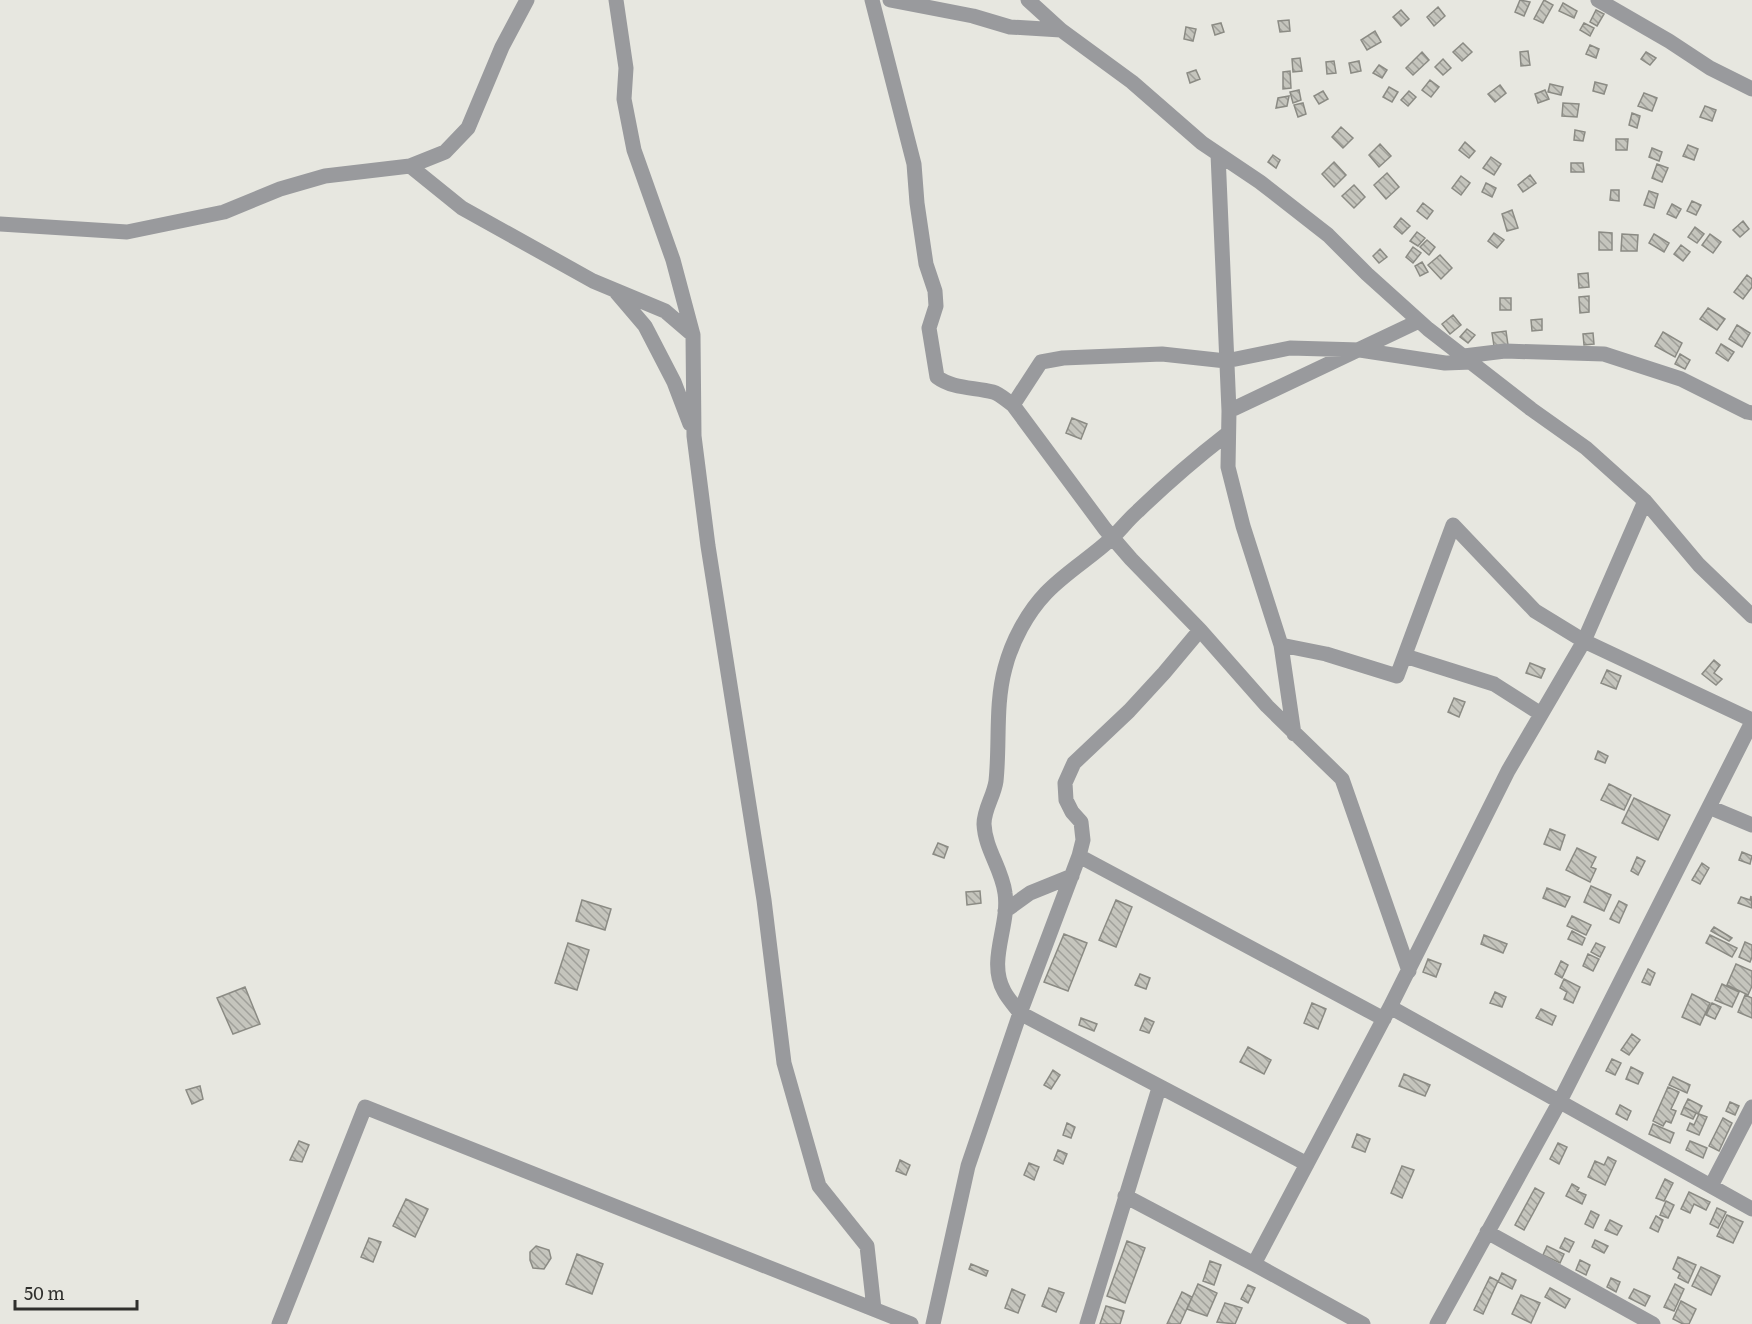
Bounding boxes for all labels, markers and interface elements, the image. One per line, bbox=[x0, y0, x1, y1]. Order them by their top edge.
scale bar bbox=[15, 1273, 136, 1311]
text: 50 m bbox=[24, 1279, 65, 1306]

